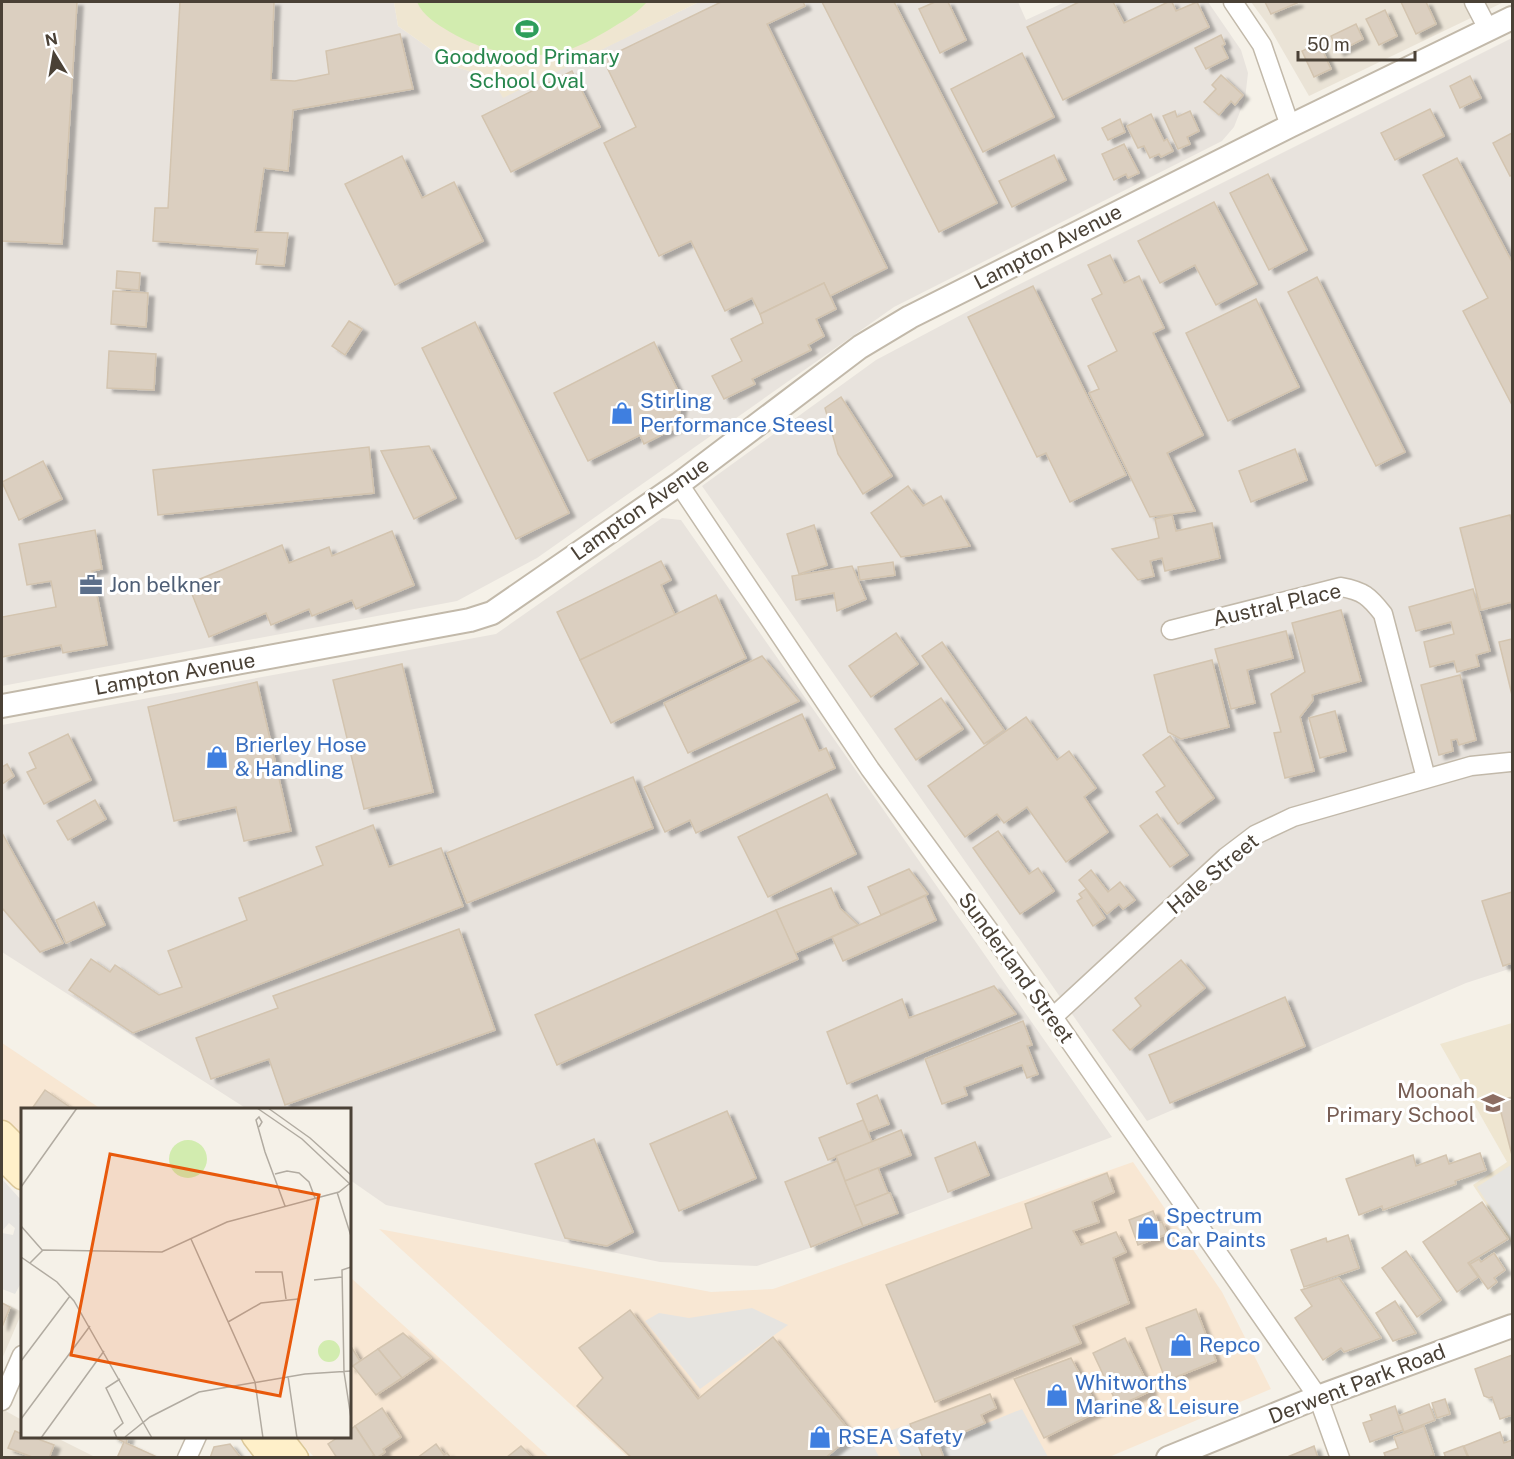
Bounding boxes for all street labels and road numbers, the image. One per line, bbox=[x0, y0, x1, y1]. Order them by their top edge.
street label: Lampton Avenue bbox=[970, 198, 1126, 295]
street label: Lampton Avenue bbox=[566, 452, 714, 565]
street label: Austral Place bbox=[1210, 578, 1343, 631]
street label: Lampton Avenue bbox=[93, 647, 257, 700]
street label: Hale Street bbox=[1162, 828, 1263, 919]
street label: Sunderland Street bbox=[953, 888, 1079, 1048]
street label: Derwent Park Road bbox=[1265, 1338, 1449, 1429]

